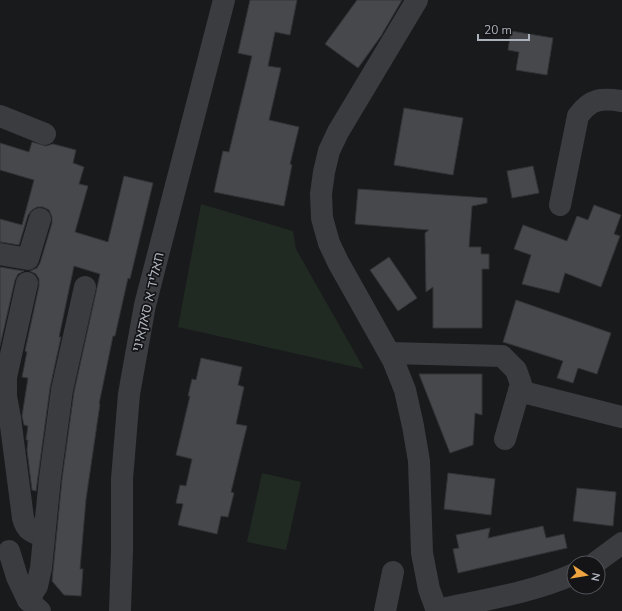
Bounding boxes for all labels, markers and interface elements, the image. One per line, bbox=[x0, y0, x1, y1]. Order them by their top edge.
scale bar bbox=[478, 16, 529, 42]
text: 20 m bbox=[484, 22, 512, 38]
street label: חאליד א סאקאיני bbox=[127, 250, 169, 354]
north arrow bbox=[566, 555, 606, 595]
text: N bbox=[587, 571, 603, 583]

